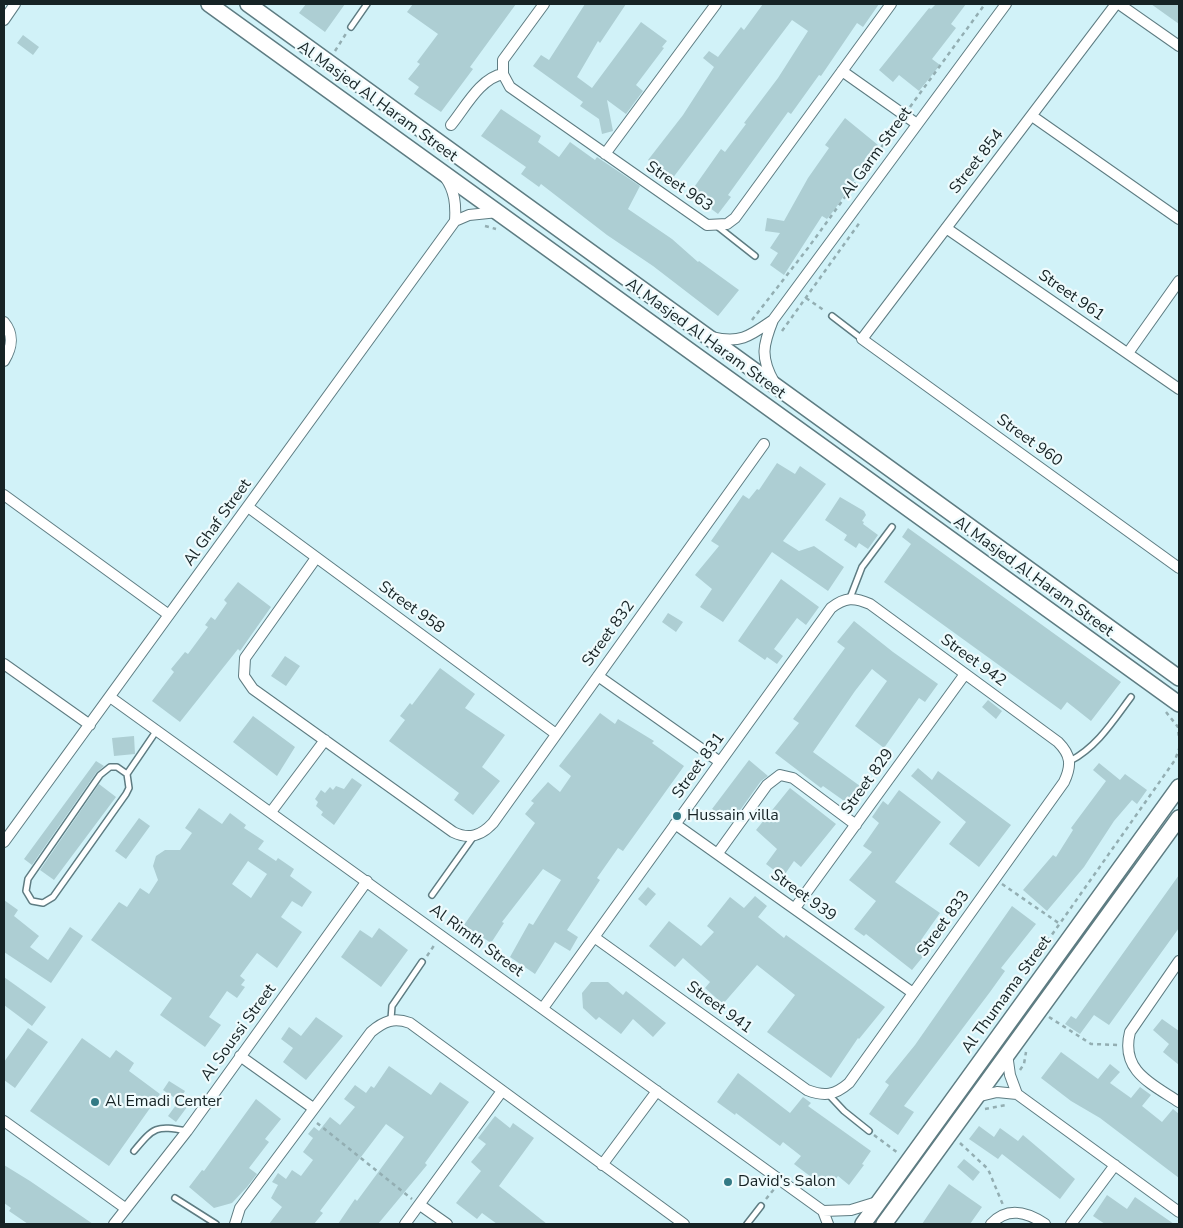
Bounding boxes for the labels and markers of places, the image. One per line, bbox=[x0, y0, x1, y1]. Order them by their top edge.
place label: Hussain villa bbox=[687, 806, 779, 826]
marker: Hussain villa bbox=[671, 810, 683, 822]
place label: Al Emadi Center bbox=[105, 1092, 222, 1112]
marker: Al Emadi Center bbox=[89, 1096, 101, 1108]
place label: David’s Salon bbox=[738, 1172, 836, 1192]
marker: David’s Salon bbox=[722, 1176, 734, 1188]

